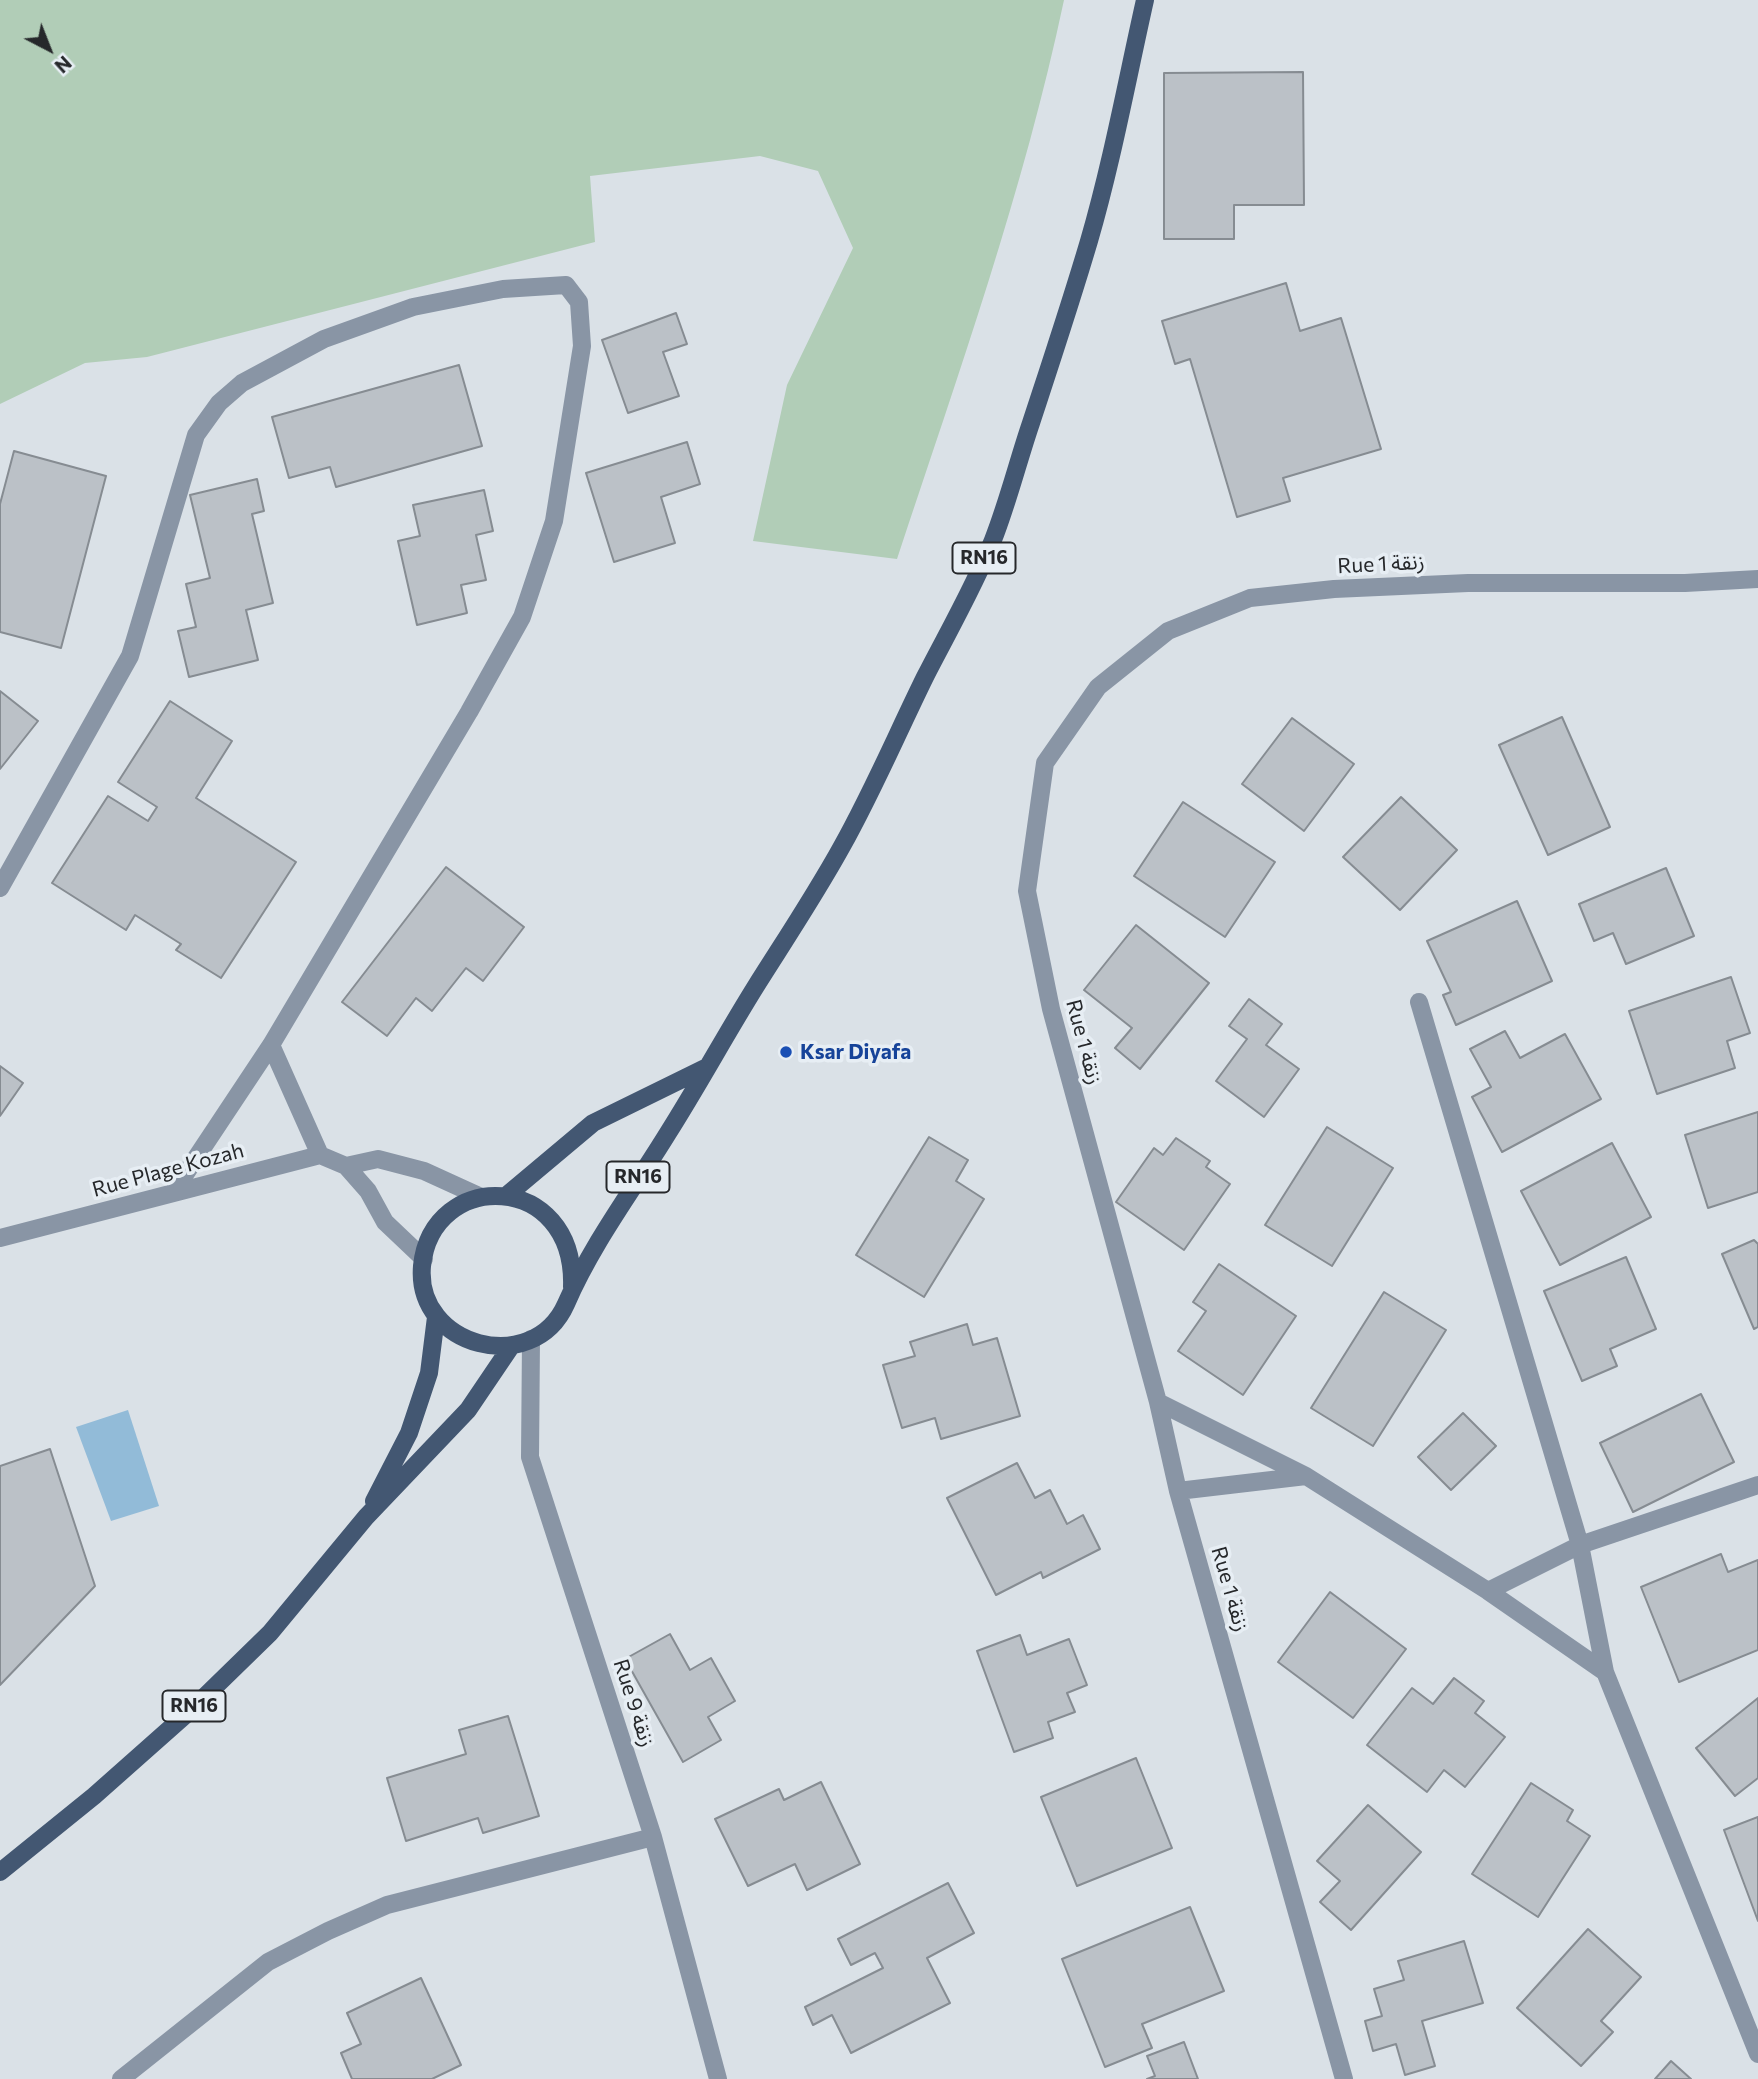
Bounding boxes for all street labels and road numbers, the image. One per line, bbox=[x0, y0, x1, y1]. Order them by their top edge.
road number: RN16 bbox=[953, 542, 1016, 573]
street label: Rue 1 زنقة bbox=[1337, 549, 1425, 579]
street label: Rue 1 زنقة bbox=[1061, 997, 1107, 1087]
street label: Rue Plage Kozah bbox=[89, 1138, 247, 1202]
road number: RN16 bbox=[606, 1162, 670, 1192]
street label: Rue 1 زنقة bbox=[1206, 1544, 1254, 1634]
street label: Rue 9 زنقة bbox=[608, 1656, 660, 1750]
road number: RN16 bbox=[162, 1690, 226, 1722]

